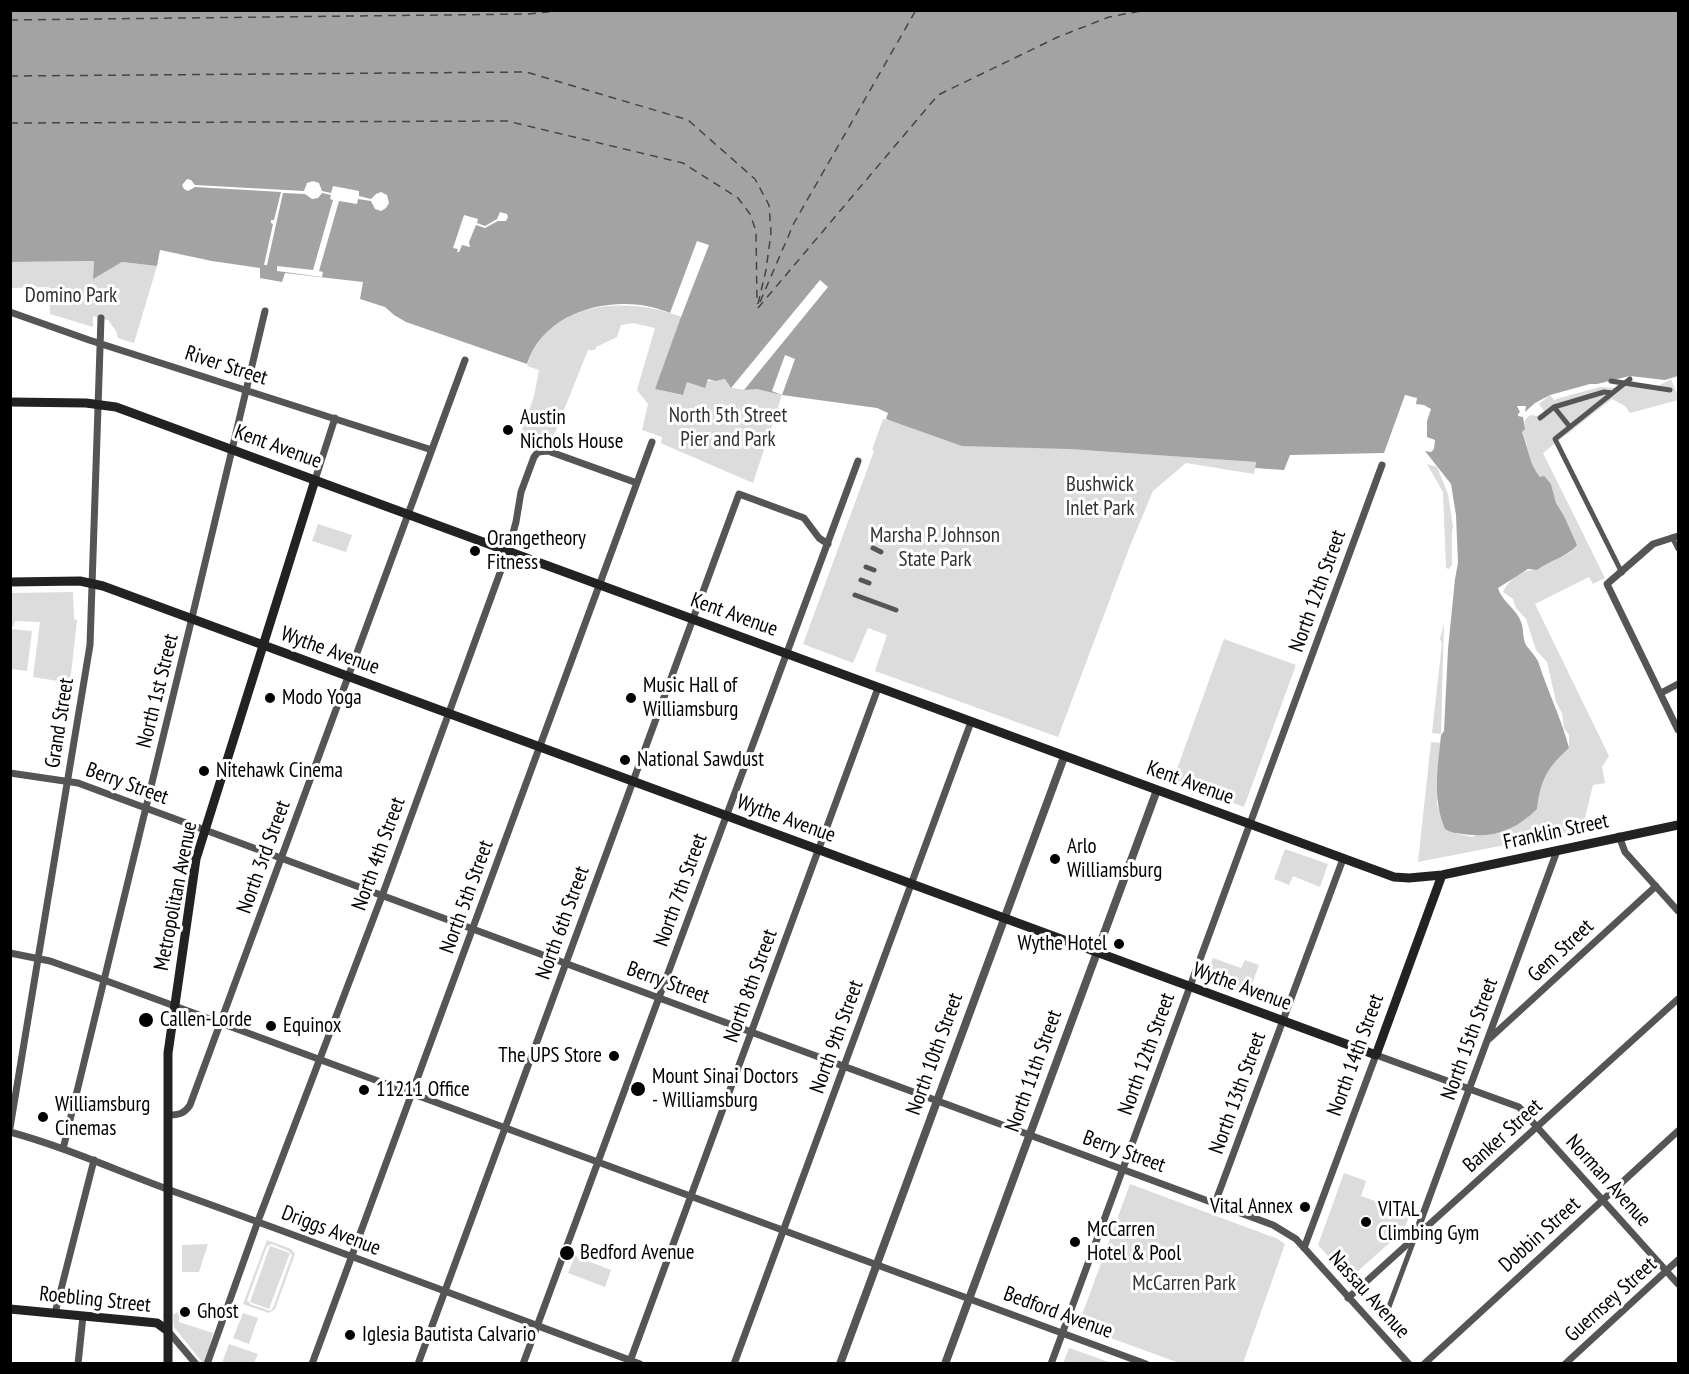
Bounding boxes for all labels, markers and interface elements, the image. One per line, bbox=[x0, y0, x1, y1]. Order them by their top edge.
park label: Domino Park bbox=[25, 283, 117, 309]
street label: River Street bbox=[182, 341, 270, 391]
park label: North 5th Street Pier and Park bbox=[669, 403, 787, 453]
place label: Austin Nichols House bbox=[520, 405, 623, 455]
street label: Kent Avenue bbox=[231, 420, 325, 474]
marker: Austin Nichols House bbox=[501, 423, 515, 437]
park label: Bushwick Inlet Park bbox=[1065, 472, 1135, 522]
park label: Marsha P. Johnson State Park bbox=[870, 523, 1000, 573]
place label: Orangetheory Fitness bbox=[487, 526, 586, 576]
street label: North 12th Street bbox=[1284, 527, 1352, 655]
marker: Orangetheory Fitness bbox=[468, 544, 482, 558]
street label: Kent Avenue bbox=[687, 588, 781, 642]
street label: Wythe Avenue bbox=[277, 622, 383, 680]
street label: North 1st Street bbox=[132, 632, 184, 750]
place label: Music Hall of Williamsburg bbox=[643, 673, 738, 723]
street label: Grand Street bbox=[40, 676, 80, 770]
place label: Modo Yoga bbox=[282, 685, 362, 711]
marker: Modo Yoga bbox=[263, 691, 277, 705]
marker: Music Hall of Williamsburg bbox=[624, 691, 638, 705]
place label: National Sawdust bbox=[637, 747, 764, 773]
marker: National Sawdust bbox=[618, 753, 632, 767]
street label: Kent Avenue bbox=[1143, 756, 1237, 810]
street label: Berry Street bbox=[82, 757, 172, 811]
place label: Nitehawk Cinema bbox=[216, 758, 343, 784]
marker: Nitehawk Cinema bbox=[197, 764, 211, 778]
street label: Wythe Avenue bbox=[733, 790, 839, 848]
street label: North 4th Street bbox=[347, 794, 411, 914]
street label: North 3rd Street bbox=[232, 797, 296, 917]
street label: Franklin Street bbox=[1501, 809, 1611, 855]
street label: Metropolitan Avenue bbox=[149, 819, 203, 973]
street label: North 7th Street bbox=[649, 830, 713, 950]
place label: Arlo Williamsburg bbox=[1067, 834, 1162, 884]
street label: North 5th Street bbox=[435, 837, 499, 957]
marker: Arlo Williamsburg bbox=[1048, 852, 1062, 866]
street label: North 6th Street bbox=[531, 863, 595, 983]
street label: Gem Street bbox=[1523, 914, 1599, 988]
street label: North 8th Street bbox=[719, 926, 783, 1046]
place label: Wythe Hotel bbox=[1018, 931, 1107, 957]
marker: Wythe Hotel bbox=[1112, 937, 1126, 951]
street label: Berry Street bbox=[623, 956, 713, 1010]
street label: Wythe Avenue bbox=[1189, 958, 1295, 1016]
street label: North 15th Street bbox=[1436, 975, 1504, 1103]
street label: North 9th Street bbox=[805, 977, 869, 1097]
street label: North 10th Street bbox=[901, 990, 969, 1118]
street label: North 12th Street bbox=[1113, 990, 1181, 1118]
street label: North 14th Street bbox=[1322, 991, 1390, 1119]
place label: Callen-Lorde bbox=[160, 1007, 252, 1033]
street label: North 11th Street bbox=[1000, 1007, 1068, 1135]
marker: Callen-Lorde bbox=[137, 1011, 155, 1029]
place label: Equinox bbox=[283, 1013, 341, 1039]
marker: Equinox bbox=[264, 1019, 278, 1033]
street label: North 13th Street bbox=[1204, 1029, 1272, 1157]
place label: The UPS Store bbox=[498, 1043, 602, 1069]
marker: The UPS Store bbox=[607, 1049, 621, 1063]
place label: Mount Sinai Doctors - Williamsburg bbox=[652, 1064, 798, 1114]
place label: 11211 Office bbox=[376, 1077, 470, 1103]
marker: Mount Sinai Doctors - Williamsburg bbox=[629, 1080, 647, 1098]
marker: 11211 Office bbox=[357, 1083, 371, 1097]
place label: Williamsburg Cinemas bbox=[55, 1092, 150, 1142]
street label: Banker Street bbox=[1458, 1094, 1548, 1178]
marker: Williamsburg Cinemas bbox=[36, 1110, 50, 1124]
street label: Berry Street bbox=[1079, 1125, 1169, 1179]
street label: Norman Avenue bbox=[1560, 1130, 1656, 1232]
street label: Dobbin Street bbox=[1494, 1192, 1586, 1278]
place label: Vital Annex bbox=[1210, 1194, 1293, 1220]
place label: VITAL Climbing Gym bbox=[1378, 1197, 1479, 1247]
marker: Vital Annex bbox=[1298, 1200, 1312, 1214]
street label: Driggs Avenue bbox=[278, 1201, 384, 1261]
marker: VITAL Climbing Gym bbox=[1359, 1215, 1373, 1229]
place label: McCarren Hotel & Pool bbox=[1087, 1217, 1181, 1267]
marker: McCarren Hotel & Pool bbox=[1068, 1235, 1082, 1249]
place label: Bedford Avenue bbox=[580, 1240, 694, 1266]
marker: Bedford Avenue bbox=[558, 1244, 576, 1262]
street label: Nassau Avenue bbox=[1323, 1246, 1415, 1344]
street label: Guernsey Street bbox=[1560, 1252, 1662, 1348]
park label: McCarren Park bbox=[1132, 1271, 1236, 1297]
street label: Roebling Street bbox=[38, 1282, 152, 1318]
street label: Bedford Avenue bbox=[1000, 1282, 1116, 1344]
place label: Ghost bbox=[197, 1299, 239, 1325]
marker: Ghost bbox=[178, 1305, 192, 1319]
place label: Iglesia Bautista Calvario bbox=[362, 1322, 536, 1348]
marker: Iglesia Bautista Calvario bbox=[343, 1328, 357, 1342]

